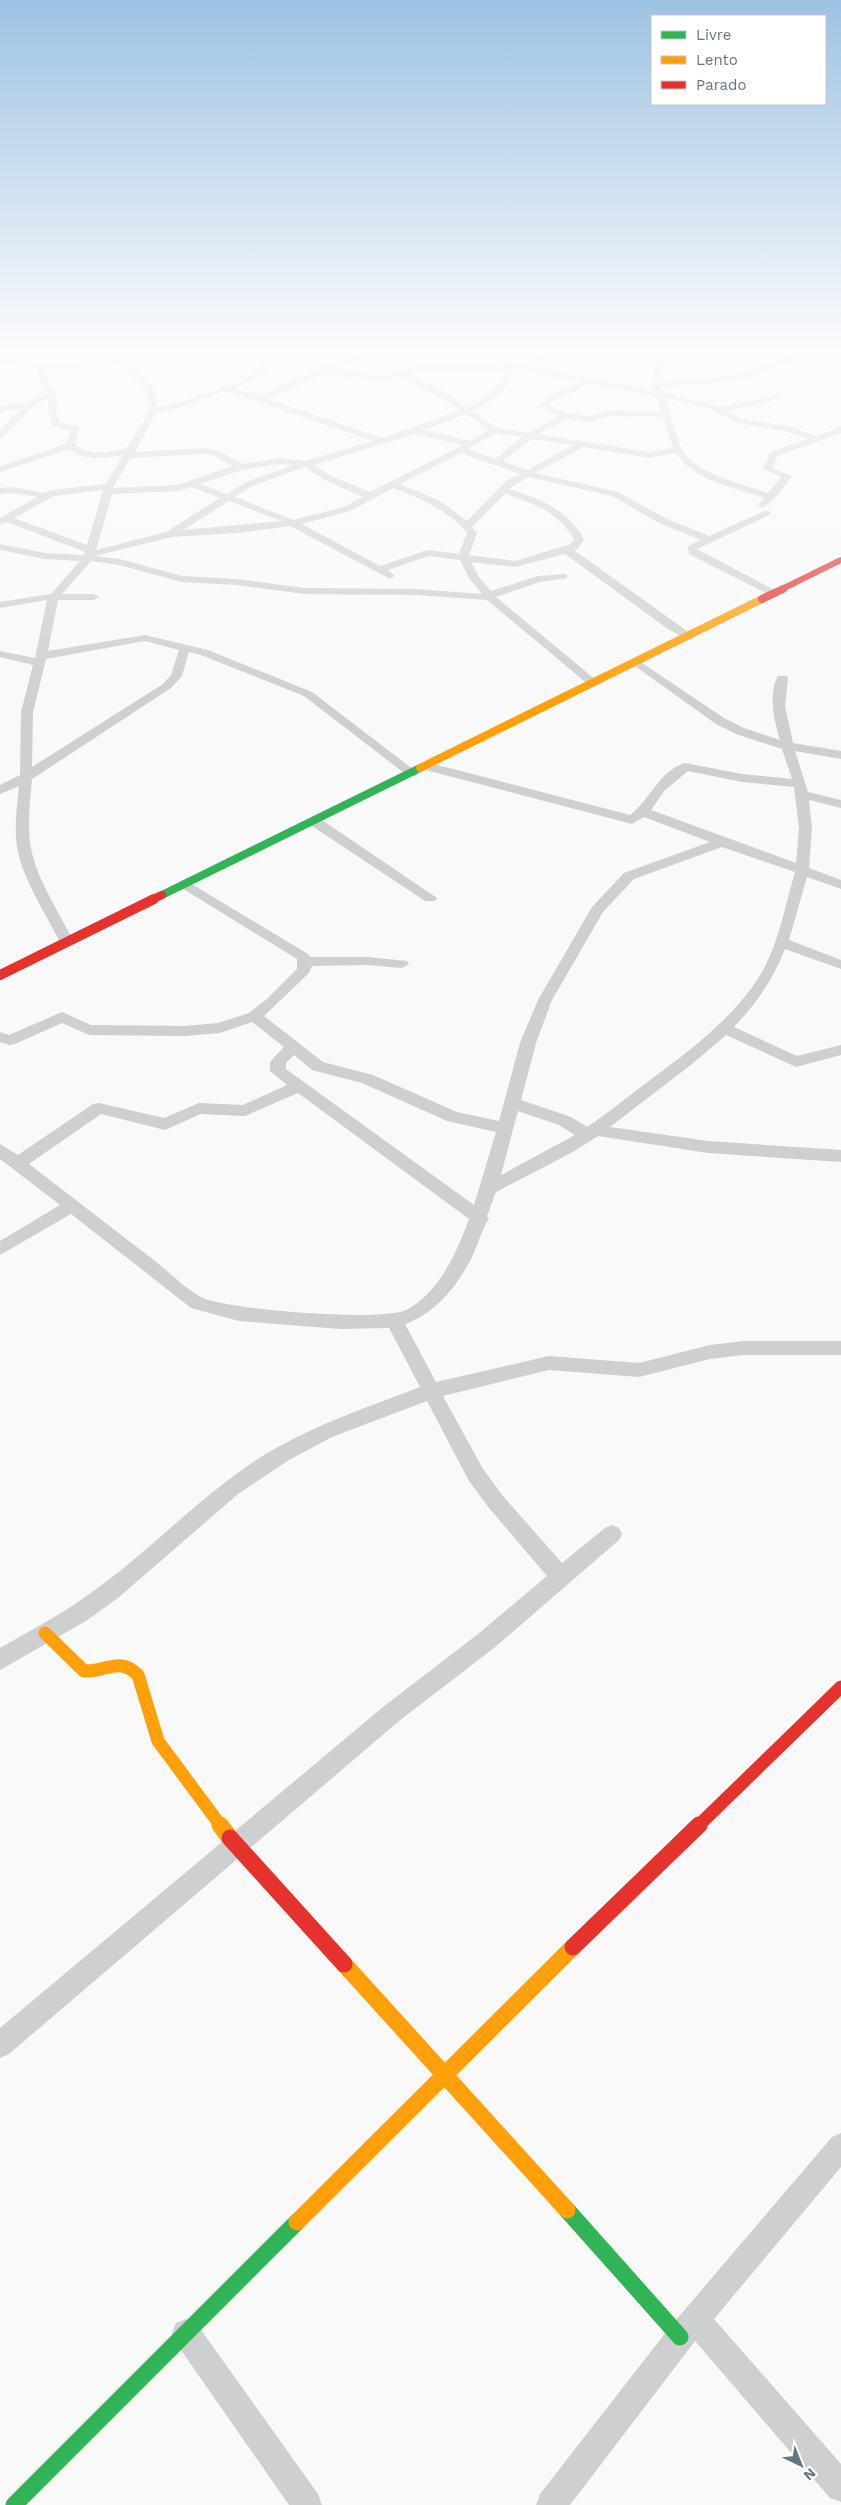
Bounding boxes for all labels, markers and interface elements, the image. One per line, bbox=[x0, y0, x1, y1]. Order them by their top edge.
legend bbox=[651, 15, 826, 105]
text: Livre bbox=[696, 26, 731, 44]
text: Lento bbox=[696, 51, 738, 69]
text: Parado bbox=[696, 76, 746, 94]
north arrow bbox=[776, 2440, 826, 2490]
text: N bbox=[801, 2465, 819, 2484]

